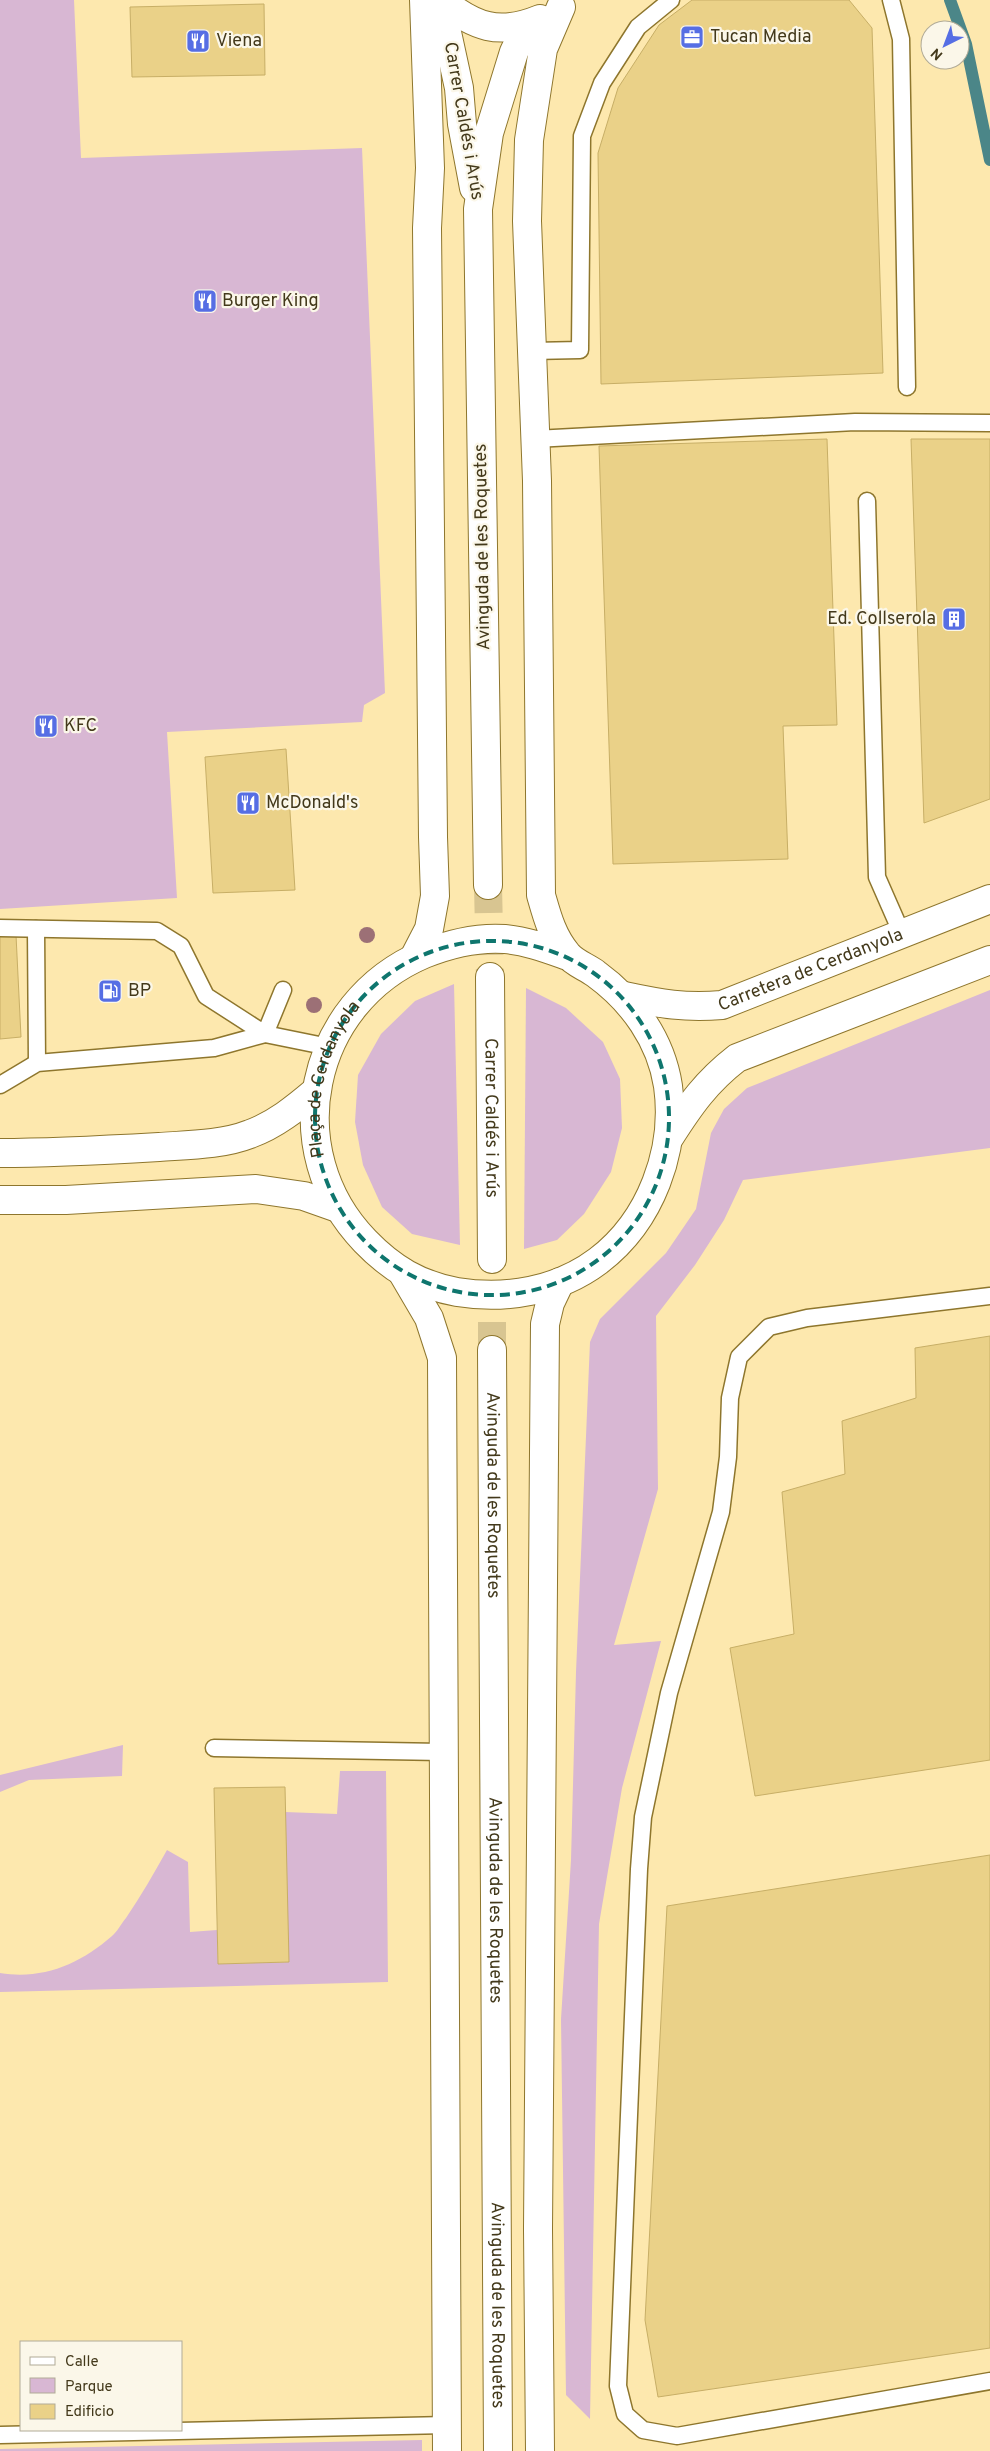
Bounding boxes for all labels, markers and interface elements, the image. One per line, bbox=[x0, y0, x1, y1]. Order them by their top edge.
north arrow bbox=[920, 20, 970, 70]
office icon: Tucan Media bbox=[679, 24, 705, 50]
place label: Tucan Media bbox=[710, 26, 811, 49]
restaurant icon: Viena bbox=[185, 28, 211, 54]
place label: Viena bbox=[216, 30, 262, 53]
street label: Carrer Caldés i Arús bbox=[438, 40, 488, 202]
text: N bbox=[928, 44, 947, 63]
restaurant icon: Burger King bbox=[192, 288, 218, 314]
place label: Burger King bbox=[222, 290, 319, 313]
street label: Avinguda de les Roquetes bbox=[470, 444, 496, 650]
building icon: Ed. Collserola bbox=[941, 606, 967, 632]
place label: Ed. Collserola bbox=[827, 608, 936, 631]
restaurant icon: KFC bbox=[33, 713, 59, 739]
place label: KFC bbox=[64, 715, 97, 738]
restaurant icon: McDonald's bbox=[235, 790, 261, 816]
place label: McDonald's bbox=[266, 792, 358, 815]
street label: Carretera de Cerdanyola bbox=[715, 923, 906, 1017]
fuel station icon: BP bbox=[97, 978, 123, 1004]
place label: BP bbox=[128, 980, 151, 1003]
street label: Plaça de Cerdanyola bbox=[303, 996, 365, 1160]
street label: Carrer Caldés i Arús bbox=[479, 1038, 503, 1198]
street label: Avinguda de les Roquetes bbox=[481, 1392, 505, 1598]
street label: Avinguda de les Roquetes bbox=[483, 1797, 507, 2003]
street label: Avinguda de les Roquetes bbox=[485, 2202, 509, 2408]
legend bbox=[20, 2341, 182, 2431]
text: Calle bbox=[65, 2353, 99, 2372]
text: Parque bbox=[65, 2378, 113, 2397]
text: Edificio bbox=[65, 2403, 114, 2422]

